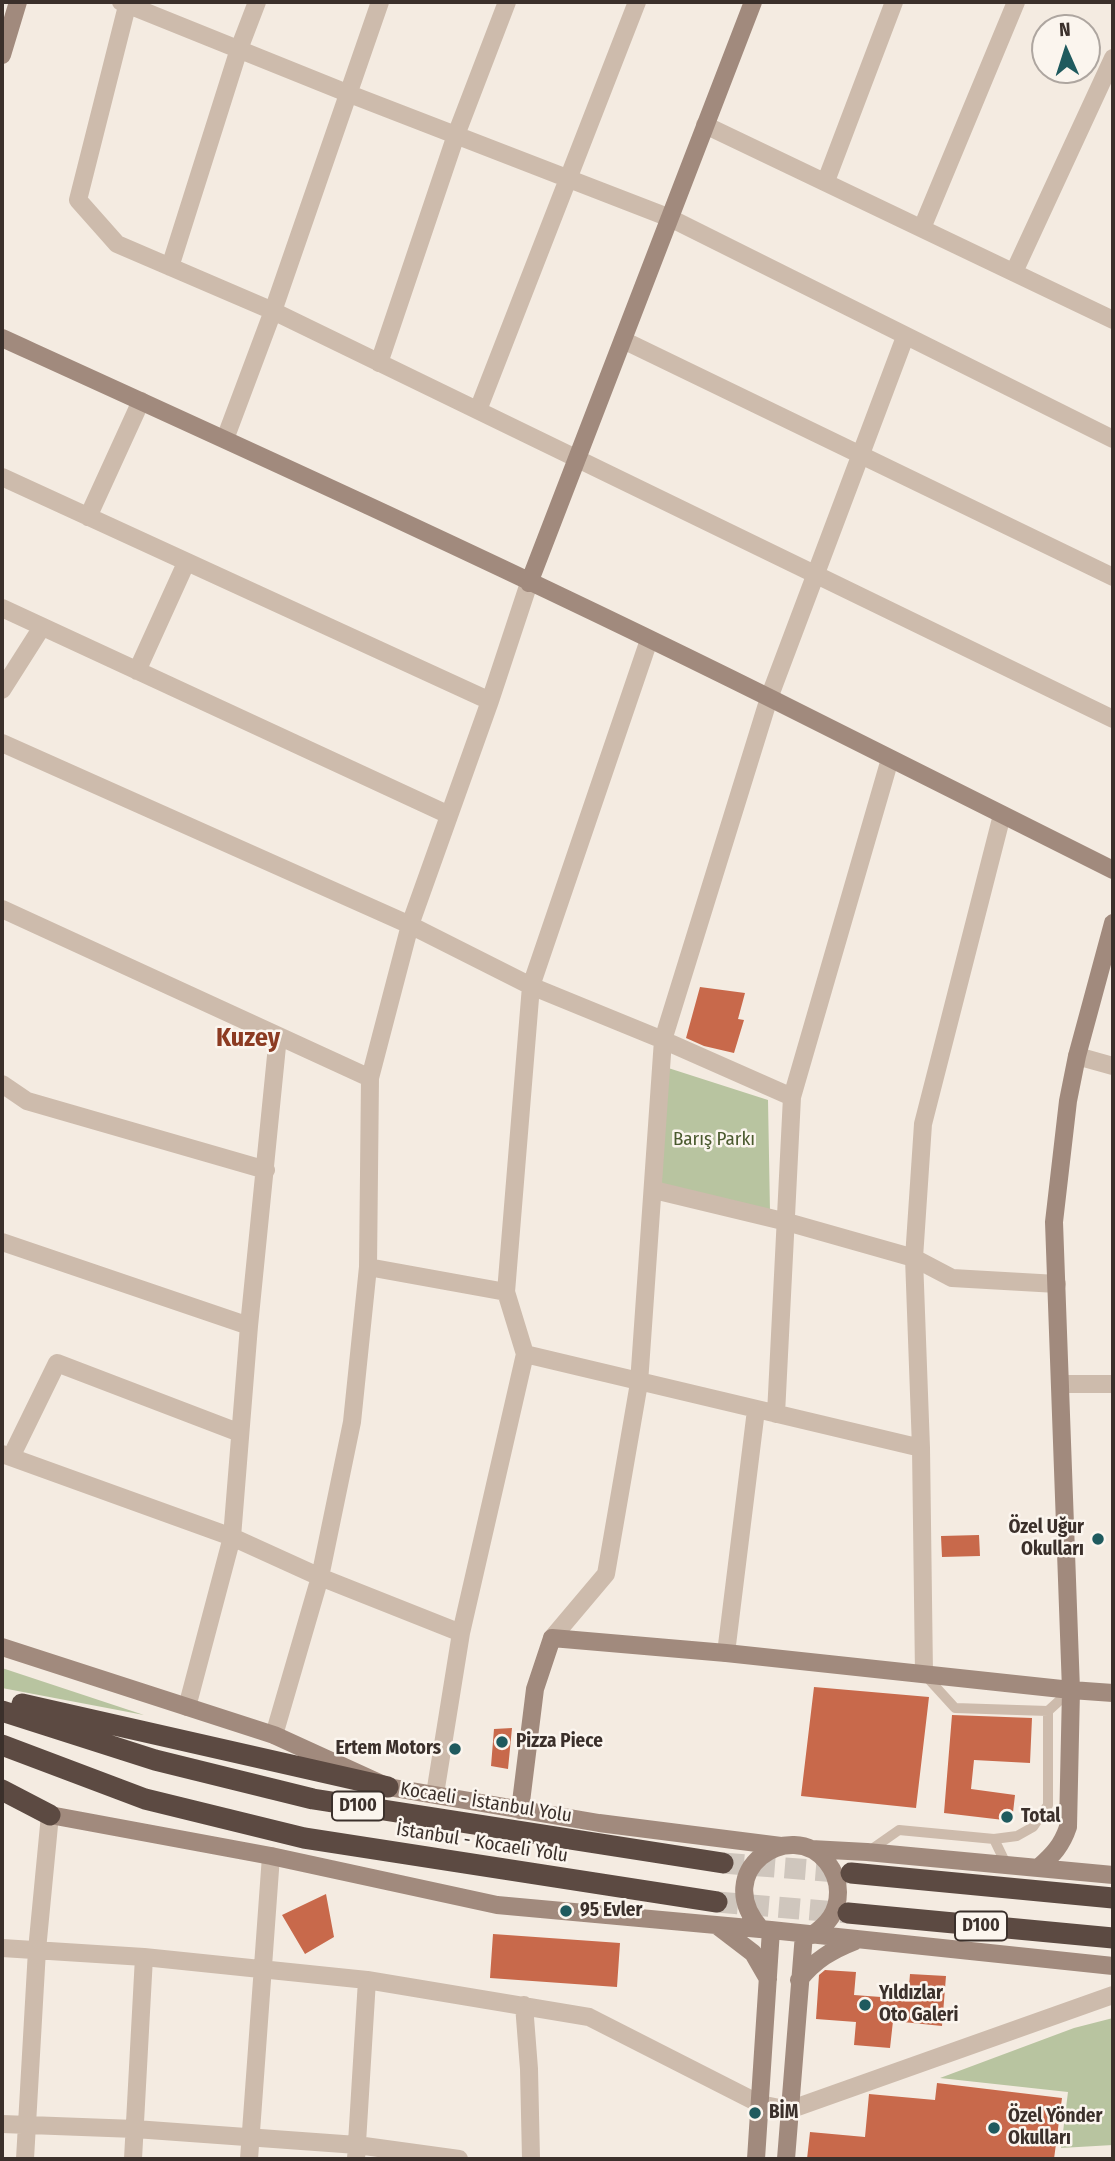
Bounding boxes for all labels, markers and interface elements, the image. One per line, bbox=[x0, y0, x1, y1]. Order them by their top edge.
north arrow bbox=[1031, 14, 1101, 84]
text: N bbox=[1059, 18, 1071, 41]
district label: Kuzey bbox=[216, 1023, 280, 1055]
park label: Barış Parkı bbox=[673, 1129, 755, 1151]
place label: Özel Uğur Okulları bbox=[1008, 1517, 1084, 1561]
marker: Özel Uğur Okulları bbox=[1090, 1531, 1106, 1547]
place label: Pizza Piece bbox=[516, 1731, 603, 1753]
marker: Pizza Piece bbox=[494, 1734, 510, 1750]
place label: Ertem Motors bbox=[335, 1738, 441, 1760]
marker: Ertem Motors bbox=[447, 1741, 463, 1757]
street label: Kocaeli - İstanbul Yolu bbox=[399, 1778, 573, 1828]
road number: D100 bbox=[332, 1792, 384, 1820]
place label: Total bbox=[1021, 1806, 1060, 1828]
marker: Total bbox=[999, 1809, 1015, 1825]
street label: İstanbul - Kocaeli Yolu bbox=[395, 1818, 569, 1868]
place label: 95 Evler bbox=[580, 1900, 642, 1922]
marker: 95 Evler bbox=[558, 1903, 574, 1919]
road number: D100 bbox=[955, 1912, 1007, 1940]
place label: Yıldızlar Oto Galeri bbox=[879, 1983, 958, 2027]
marker: Yıldızlar Oto Galeri bbox=[857, 1997, 873, 2013]
place label: BİM bbox=[769, 2102, 798, 2124]
marker: BİM bbox=[747, 2105, 763, 2121]
place label: Özel Yönder Okulları bbox=[1008, 2106, 1102, 2150]
marker: Özel Yönder Okulları bbox=[986, 2120, 1002, 2136]

